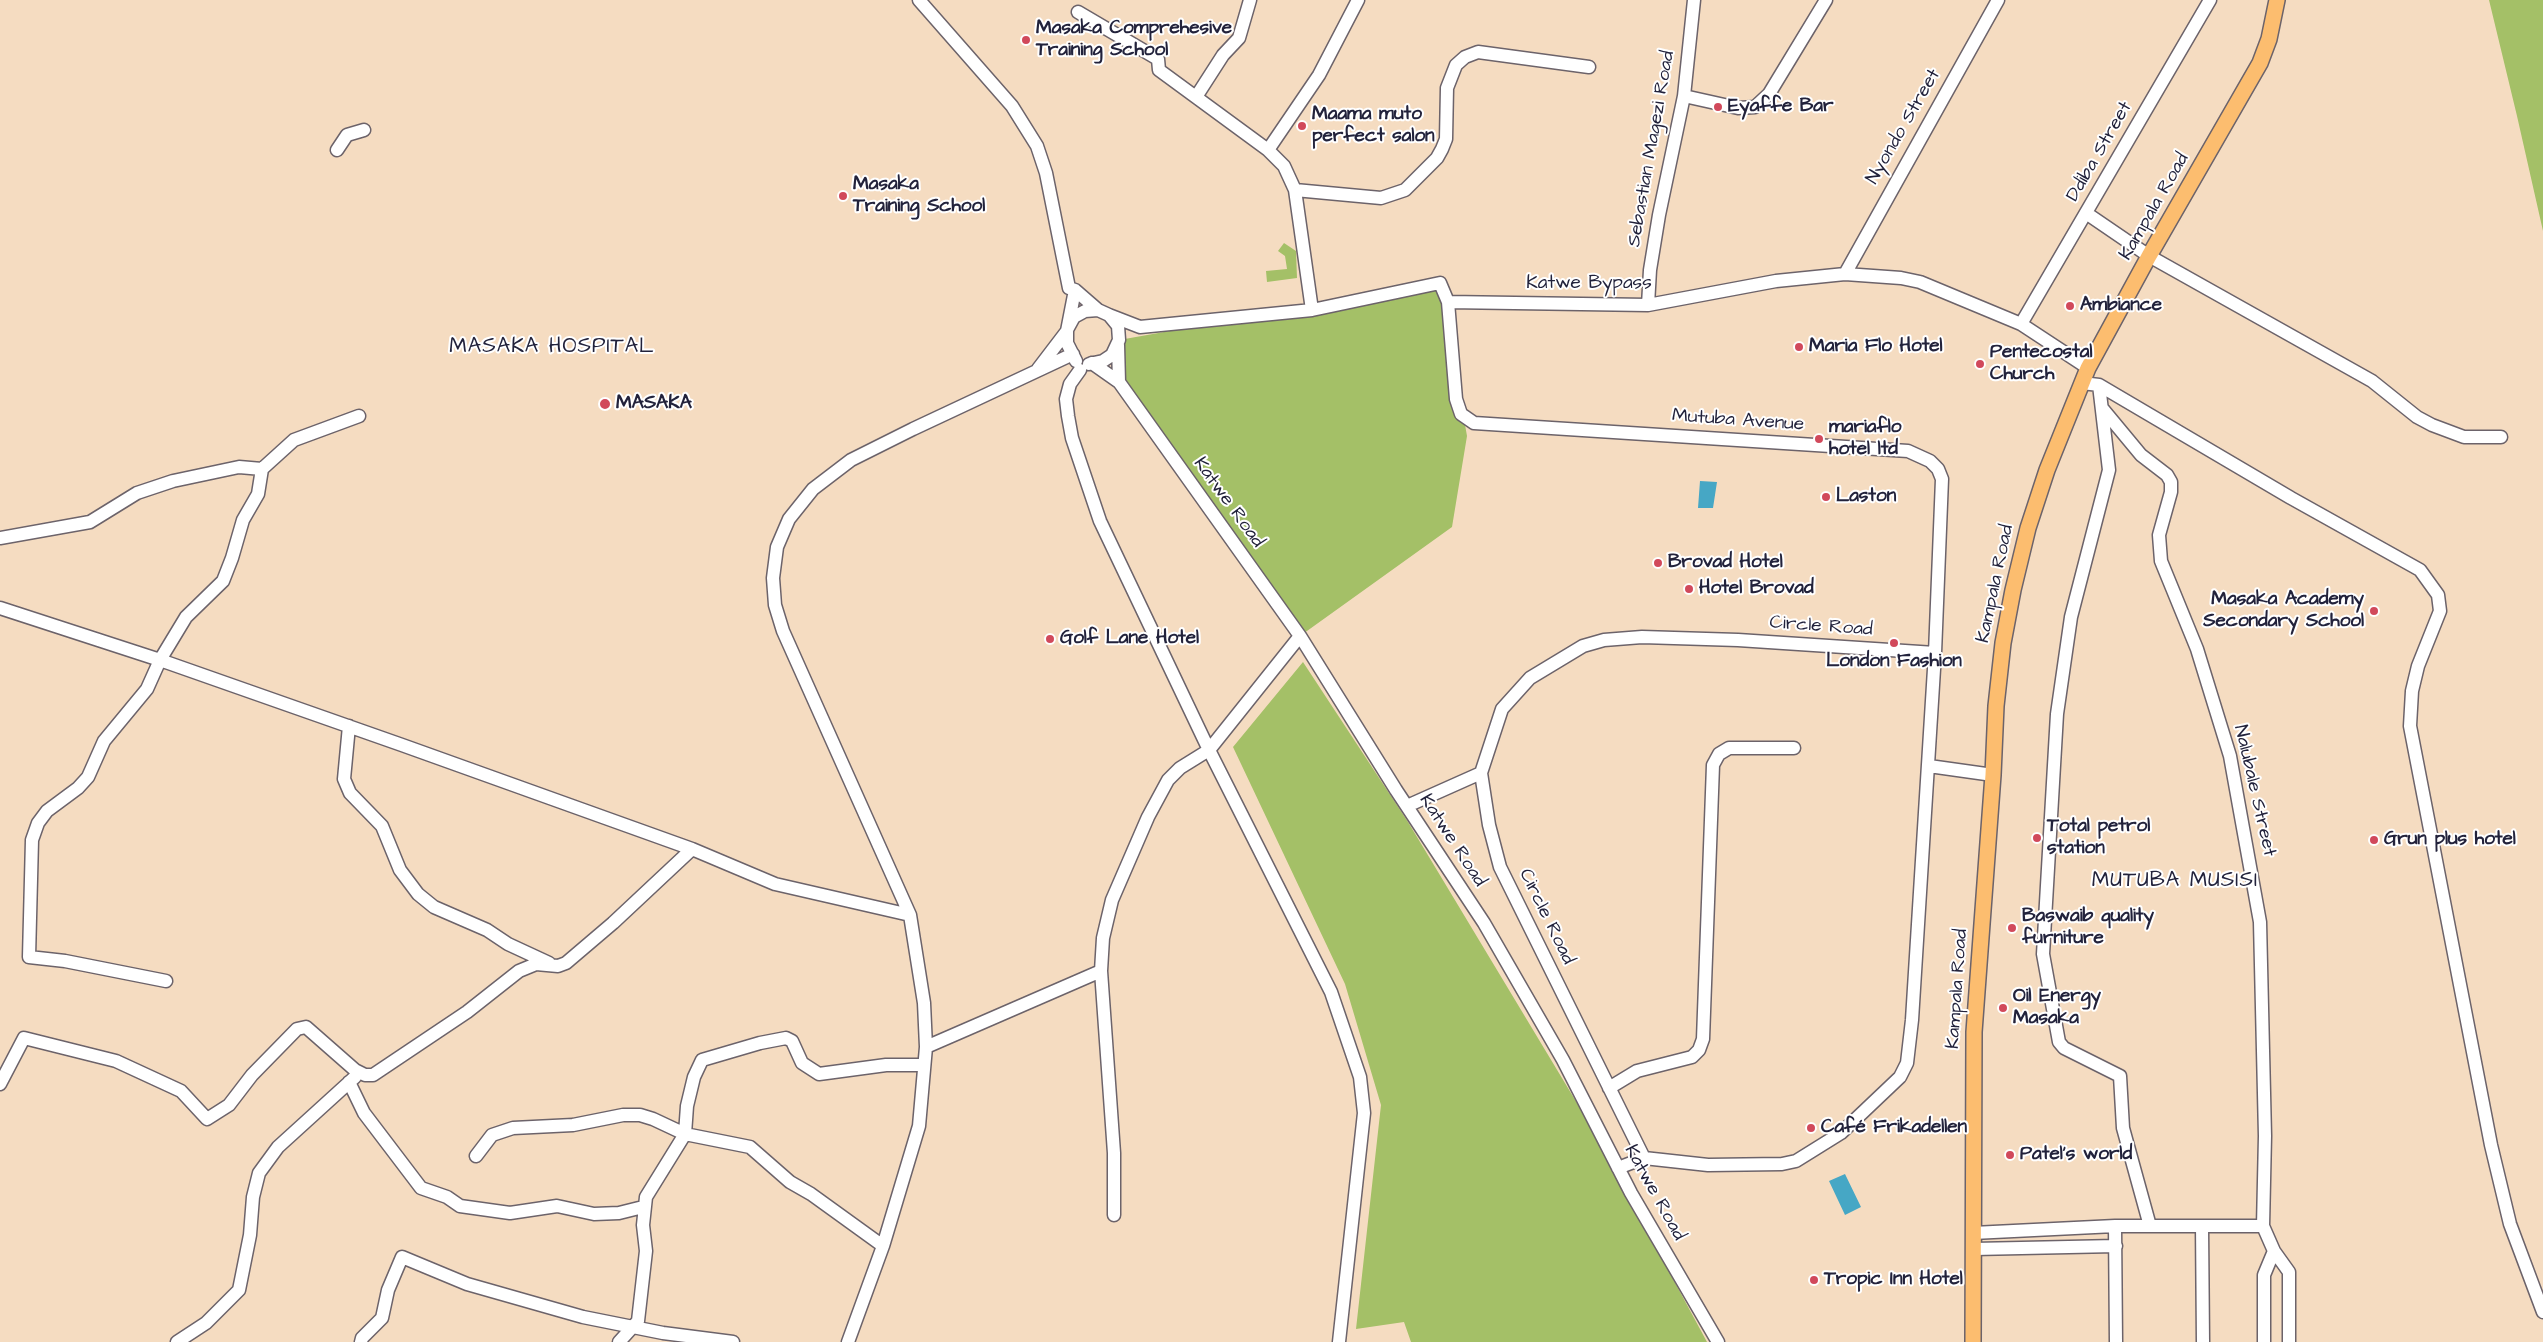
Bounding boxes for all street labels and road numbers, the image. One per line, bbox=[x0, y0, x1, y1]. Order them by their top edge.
street label: Sebastian Magezi Road bbox=[1624, 49, 1680, 249]
street label: Nyondo Street bbox=[1862, 65, 1946, 189]
street label: Ddiba Street bbox=[2062, 98, 2138, 206]
street label: Kampala Road bbox=[2115, 149, 2195, 265]
street label: Katwe Bypass bbox=[1526, 273, 1652, 295]
street label: Mutuba Avenue bbox=[1671, 405, 1805, 437]
street label: Katwe Road bbox=[1188, 454, 1268, 552]
street label: Kampala Road bbox=[1972, 523, 2020, 645]
street label: Circle Road bbox=[1769, 612, 1873, 642]
street label: Nalubale Street bbox=[2228, 723, 2280, 859]
street label: Katwe Road bbox=[1414, 790, 1490, 892]
street label: Circle Road bbox=[1513, 866, 1579, 968]
street label: Kampala Road bbox=[1942, 928, 1974, 1050]
street label: Katwe Road bbox=[1618, 1141, 1690, 1245]

